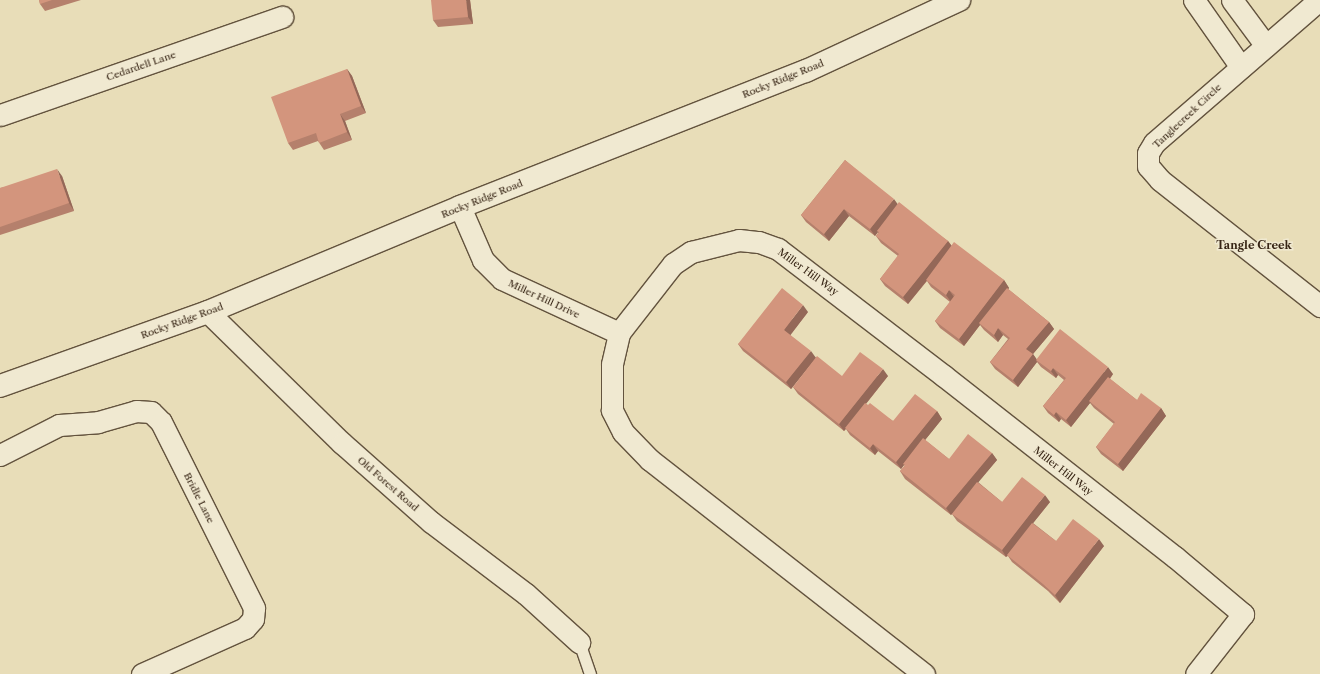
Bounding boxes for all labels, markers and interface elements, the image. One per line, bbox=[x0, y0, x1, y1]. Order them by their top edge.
street label: Cedardell Lane bbox=[105, 48, 177, 84]
street label: Rocky Ridge Road bbox=[740, 57, 826, 101]
street label: Tanglecreek Circle bbox=[1150, 81, 1224, 151]
street label: Rocky Ridge Road bbox=[439, 177, 525, 221]
district label: Tangle Creek bbox=[1216, 238, 1292, 252]
street label: Miller Hill Way bbox=[775, 246, 841, 298]
street label: Miller Hill Drive bbox=[506, 277, 582, 321]
street label: Rocky Ridge Road bbox=[139, 300, 225, 342]
street label: Miller Hill Way bbox=[1031, 444, 1095, 498]
street label: Old Forest Road bbox=[355, 454, 421, 514]
street label: Bridle Lane bbox=[181, 471, 217, 525]

